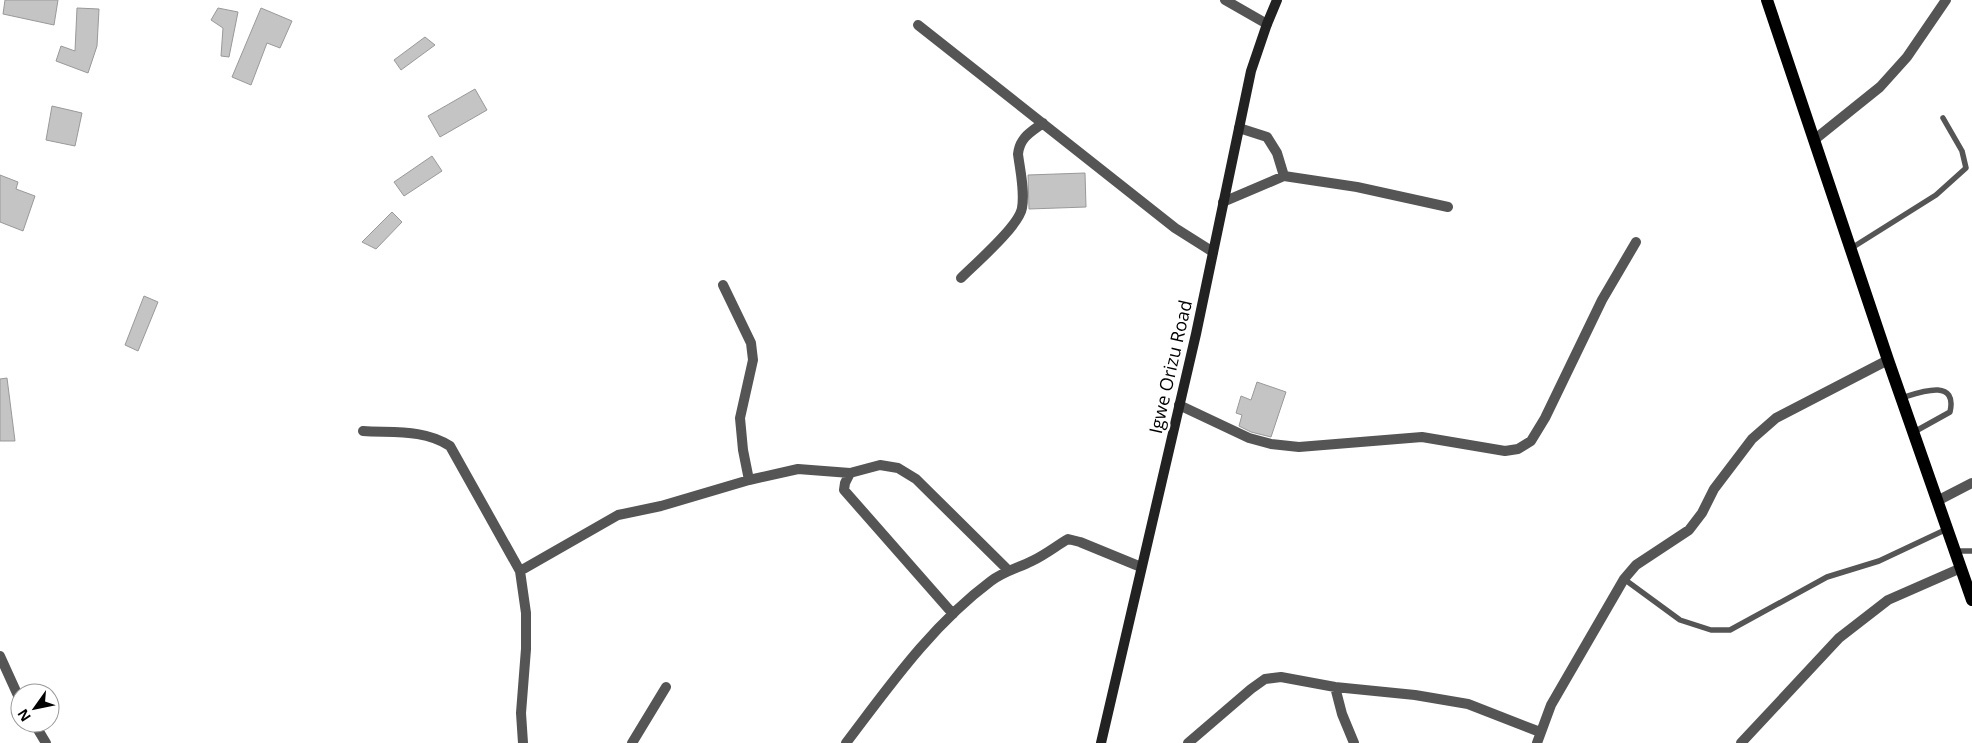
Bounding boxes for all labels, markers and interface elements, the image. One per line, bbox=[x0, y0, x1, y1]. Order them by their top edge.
street label: Igwe Orizu Road bbox=[1143, 298, 1197, 436]
north arrow bbox=[10, 683, 60, 733]
text: N bbox=[13, 705, 35, 725]

